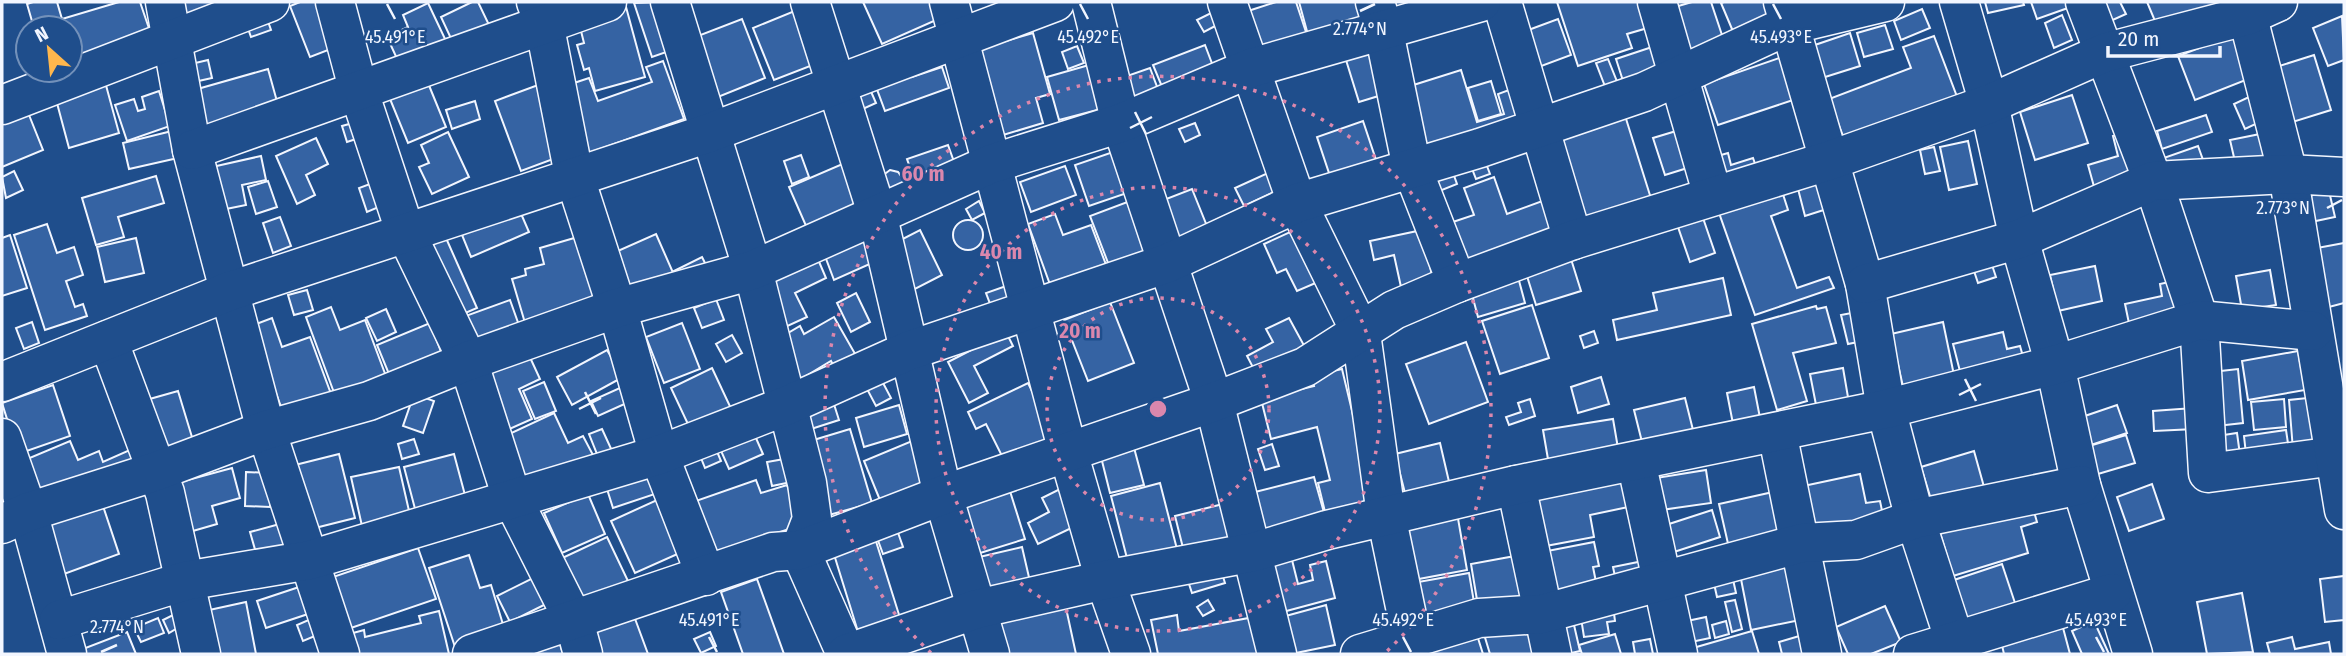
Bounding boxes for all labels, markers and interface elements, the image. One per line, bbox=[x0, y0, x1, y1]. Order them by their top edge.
north arrow bbox=[14, 14, 84, 84]
scale bar bbox=[2108, 14, 2220, 58]
text: 2.774°N bbox=[1333, 18, 1387, 40]
text: N bbox=[31, 21, 52, 47]
text: 45.491°E bbox=[365, 26, 425, 48]
text: 45.492°E bbox=[1057, 26, 1119, 48]
text: 45.493°E bbox=[1750, 26, 1812, 48]
text: 20 m bbox=[2118, 26, 2159, 52]
text: 60 m bbox=[902, 161, 944, 187]
text: 2.773°N bbox=[2256, 197, 2310, 219]
text: 40 m bbox=[980, 239, 1022, 265]
text: 20 m bbox=[1058, 318, 1101, 344]
centre of rings bbox=[1146, 397, 1170, 421]
text: 45.491°E bbox=[679, 609, 739, 631]
text: 45.492°E bbox=[1372, 609, 1434, 631]
text: 45.493°E bbox=[2065, 609, 2127, 631]
text: 2.774°N bbox=[90, 616, 144, 638]

